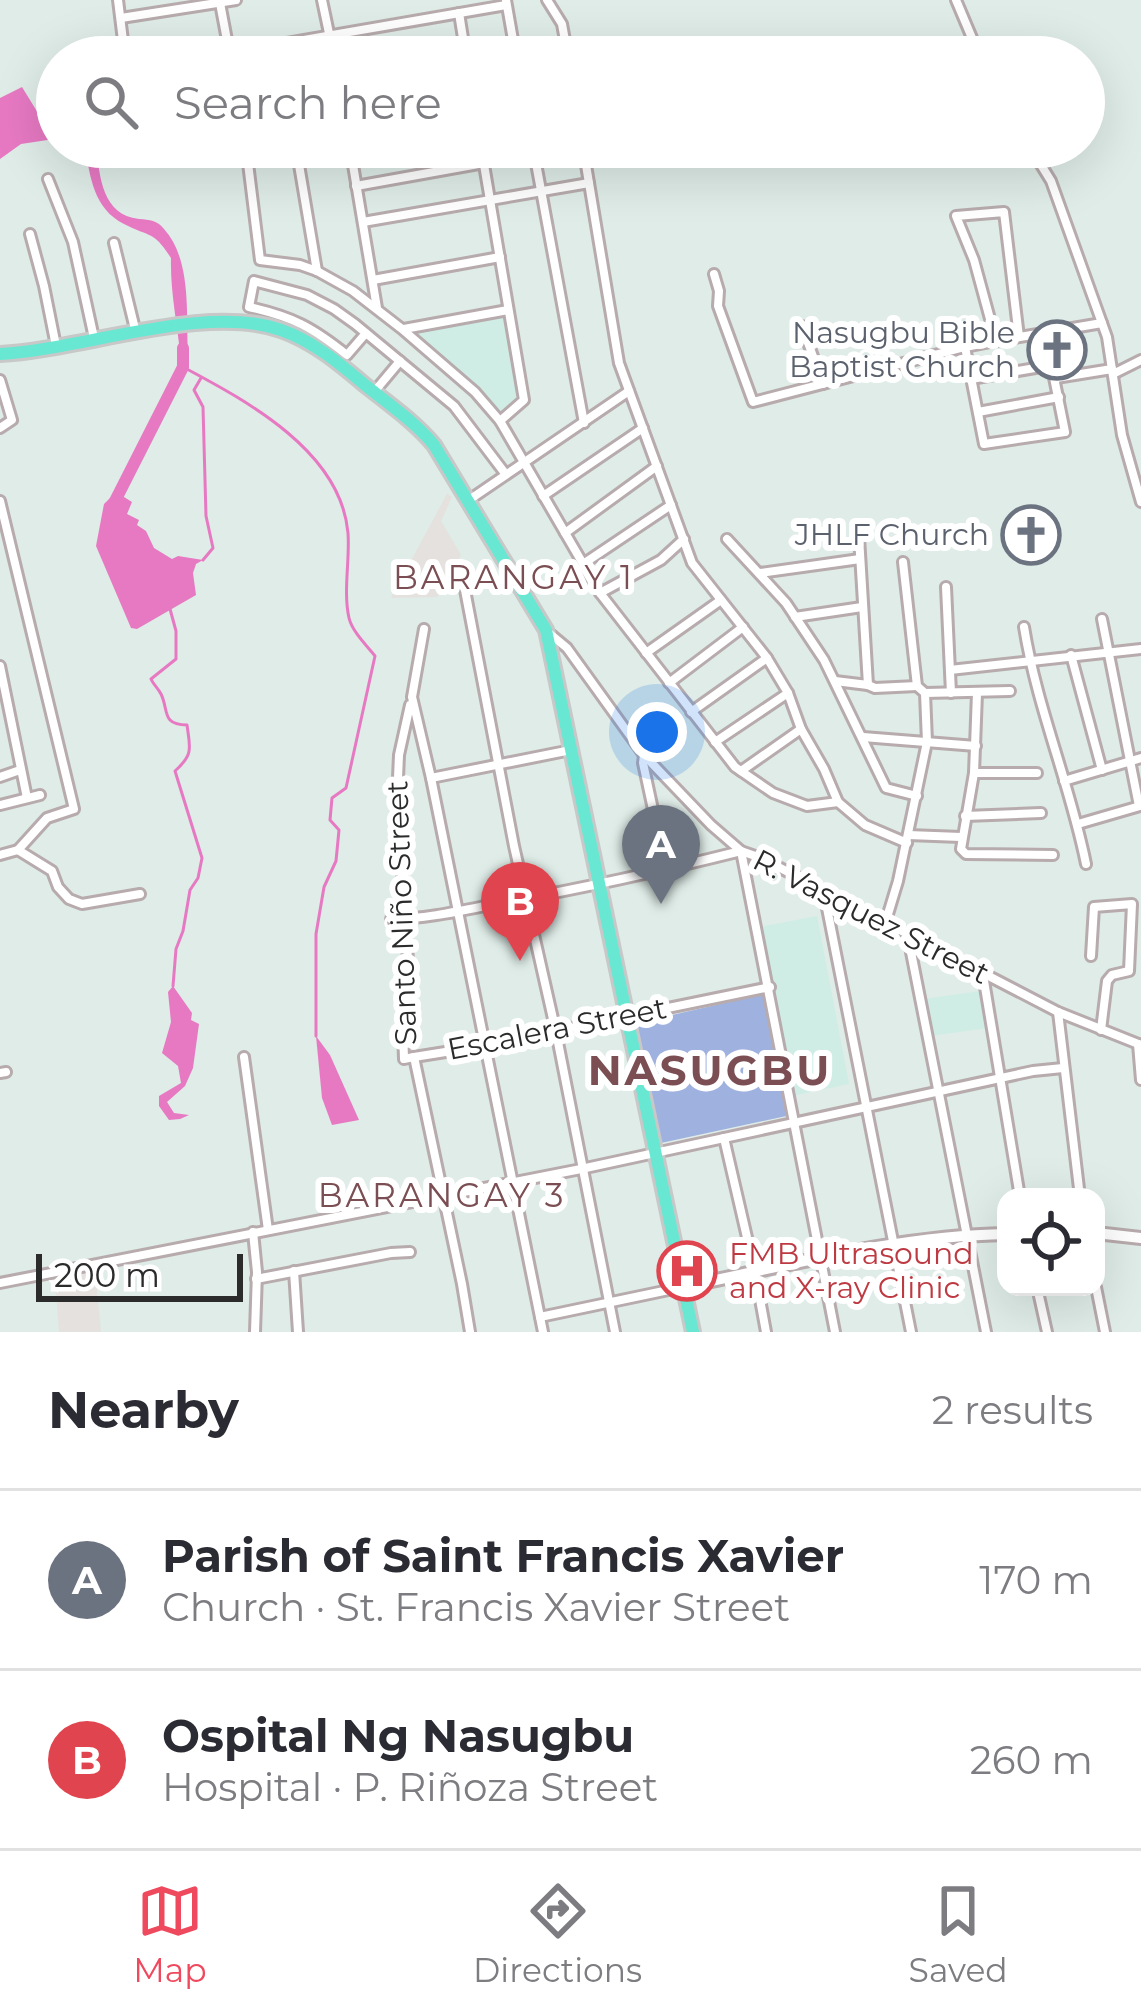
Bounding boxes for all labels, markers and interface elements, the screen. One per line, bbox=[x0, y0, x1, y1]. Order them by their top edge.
search box bbox=[36, 36, 1105, 168]
icon: search bbox=[78, 69, 144, 135]
text: Search here bbox=[174, 75, 442, 130]
place label: Nasugbu Bible Baptist Church bbox=[789, 314, 1015, 385]
church icon: Nasugbu Bible Baptist Church bbox=[1026, 319, 1088, 381]
church icon: JHLF Church bbox=[1000, 504, 1062, 566]
place label: JHLF Church bbox=[794, 516, 989, 553]
district label: BARANGAY 1 bbox=[393, 557, 635, 597]
your location bbox=[627, 702, 687, 762]
street label: Santo Niño Street bbox=[378, 780, 425, 1046]
pin: A bbox=[622, 805, 700, 904]
street label: R. Vasquez Street bbox=[747, 841, 995, 992]
pin: B bbox=[481, 862, 559, 961]
street label: Escalera Street bbox=[444, 989, 670, 1068]
district label: NASUGBU bbox=[588, 1044, 832, 1096]
district label: BARANGAY 3 bbox=[318, 1175, 566, 1215]
map controls bbox=[997, 1188, 1105, 1296]
button: locate bbox=[997, 1188, 1105, 1296]
place label: FMB Ultrasound and X-ray Clinic bbox=[729, 1235, 974, 1306]
hospital icon: FMB Ultrasound and X-ray Clinic bbox=[656, 1240, 718, 1302]
scale bar bbox=[36, 1248, 243, 1301]
text: 200 m bbox=[54, 1255, 160, 1295]
text: Nearby bbox=[48, 1379, 239, 1441]
text: 2 results bbox=[932, 1386, 1093, 1434]
text: Parish of Saint Francis Xavier bbox=[162, 1528, 844, 1583]
text: A bbox=[72, 1556, 102, 1604]
text: 170 m bbox=[979, 1556, 1093, 1604]
text: Church · St. Francis Xavier Street bbox=[162, 1583, 790, 1631]
text: Ospital Ng Nasugbu bbox=[162, 1708, 634, 1763]
text: B bbox=[72, 1736, 102, 1784]
text: 260 m bbox=[970, 1736, 1093, 1784]
text: Hospital · P. Riñoza Street bbox=[162, 1763, 658, 1811]
tab: Map bbox=[133, 1878, 207, 1990]
tab: Directions bbox=[473, 1878, 642, 1990]
tab: Saved bbox=[909, 1878, 1008, 1990]

